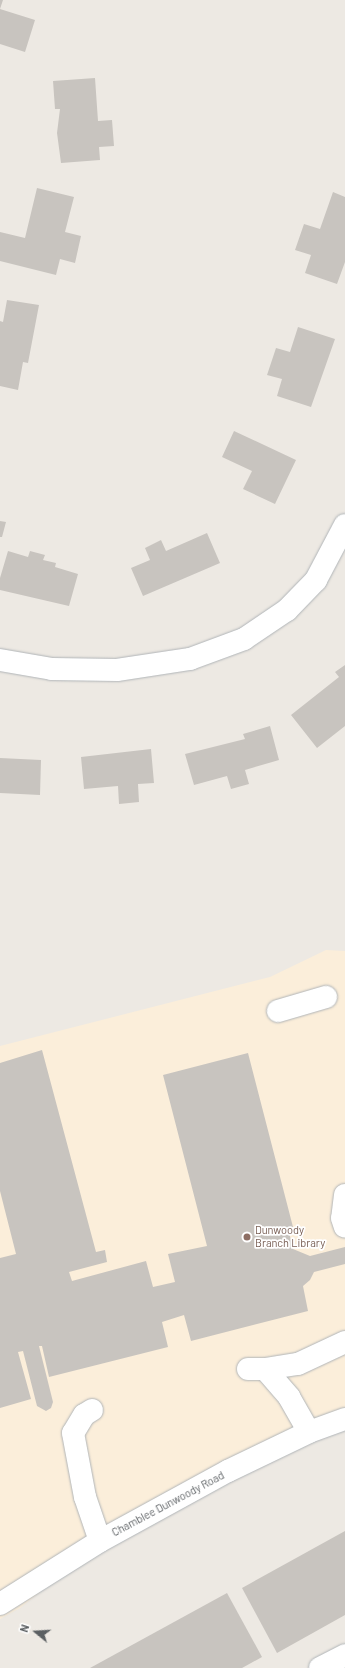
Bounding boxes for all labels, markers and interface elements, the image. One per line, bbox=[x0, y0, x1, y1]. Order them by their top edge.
place label: Dunwoody Branch Library bbox=[255, 1224, 325, 1250]
marker: Dunwoody Branch Library bbox=[242, 1232, 252, 1242]
street label: Chamblee Dunwoody Road bbox=[110, 1469, 226, 1539]
north arrow bbox=[16, 1612, 56, 1652]
text: N bbox=[17, 1623, 31, 1634]

